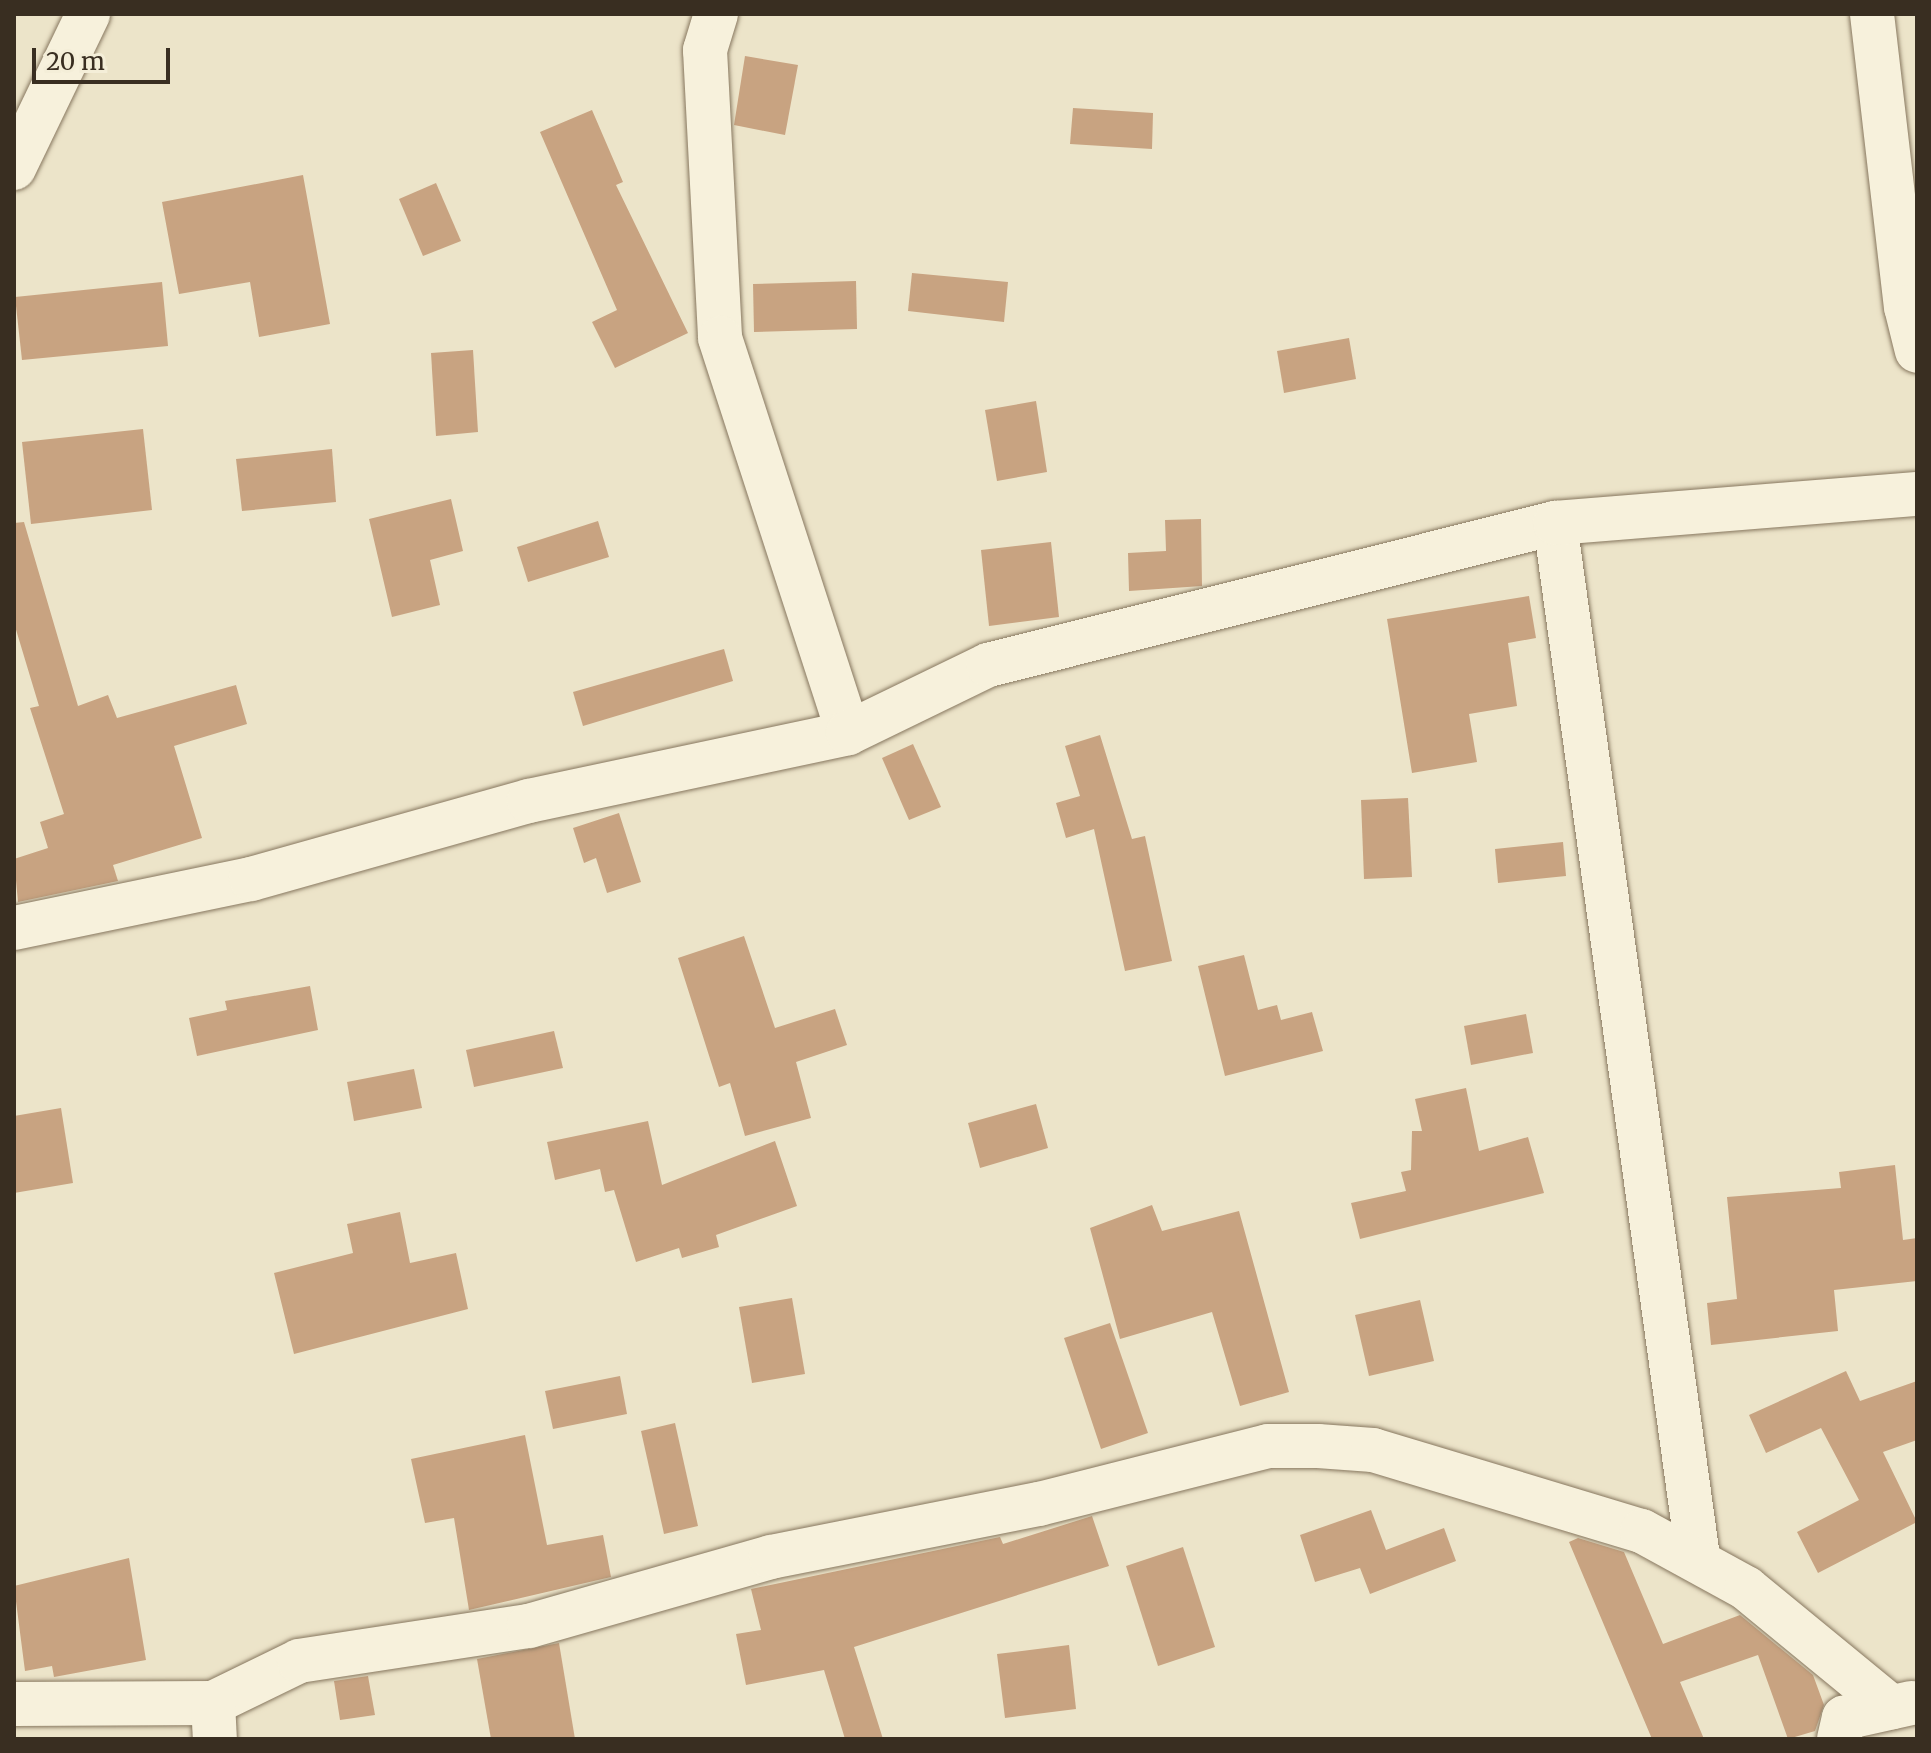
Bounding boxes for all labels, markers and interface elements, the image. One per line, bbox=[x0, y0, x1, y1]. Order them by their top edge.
scale bar bbox=[36, 32, 174, 82]
text: 20 m bbox=[46, 46, 105, 77]

